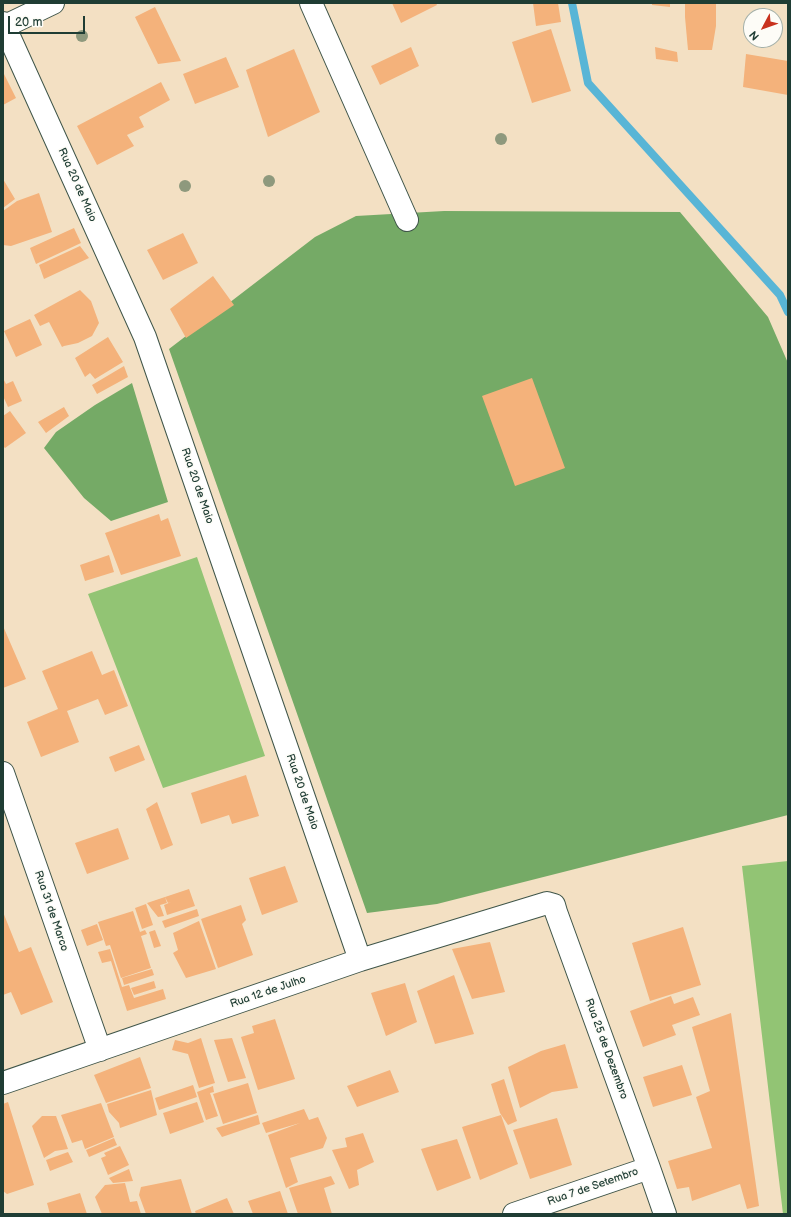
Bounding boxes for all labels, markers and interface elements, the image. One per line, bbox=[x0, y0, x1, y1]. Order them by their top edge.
scale bar bbox=[10, 8, 87, 34]
north arrow bbox=[743, 8, 783, 48]
text: 20 m bbox=[15, 15, 42, 30]
text: N bbox=[747, 28, 762, 43]
street label: Rua 20 de Maio bbox=[55, 146, 99, 224]
street label: Rua 20 de Maio bbox=[178, 446, 216, 526]
street label: Rua 20 de Maio bbox=[283, 752, 321, 832]
street label: Rua 31 de Marco bbox=[31, 869, 71, 953]
street label: Rua 12 de Julho bbox=[228, 973, 308, 1011]
street label: Rua 25 de Dezembro bbox=[582, 997, 630, 1101]
street label: Rua 7 de Setembro bbox=[546, 1165, 640, 1209]

